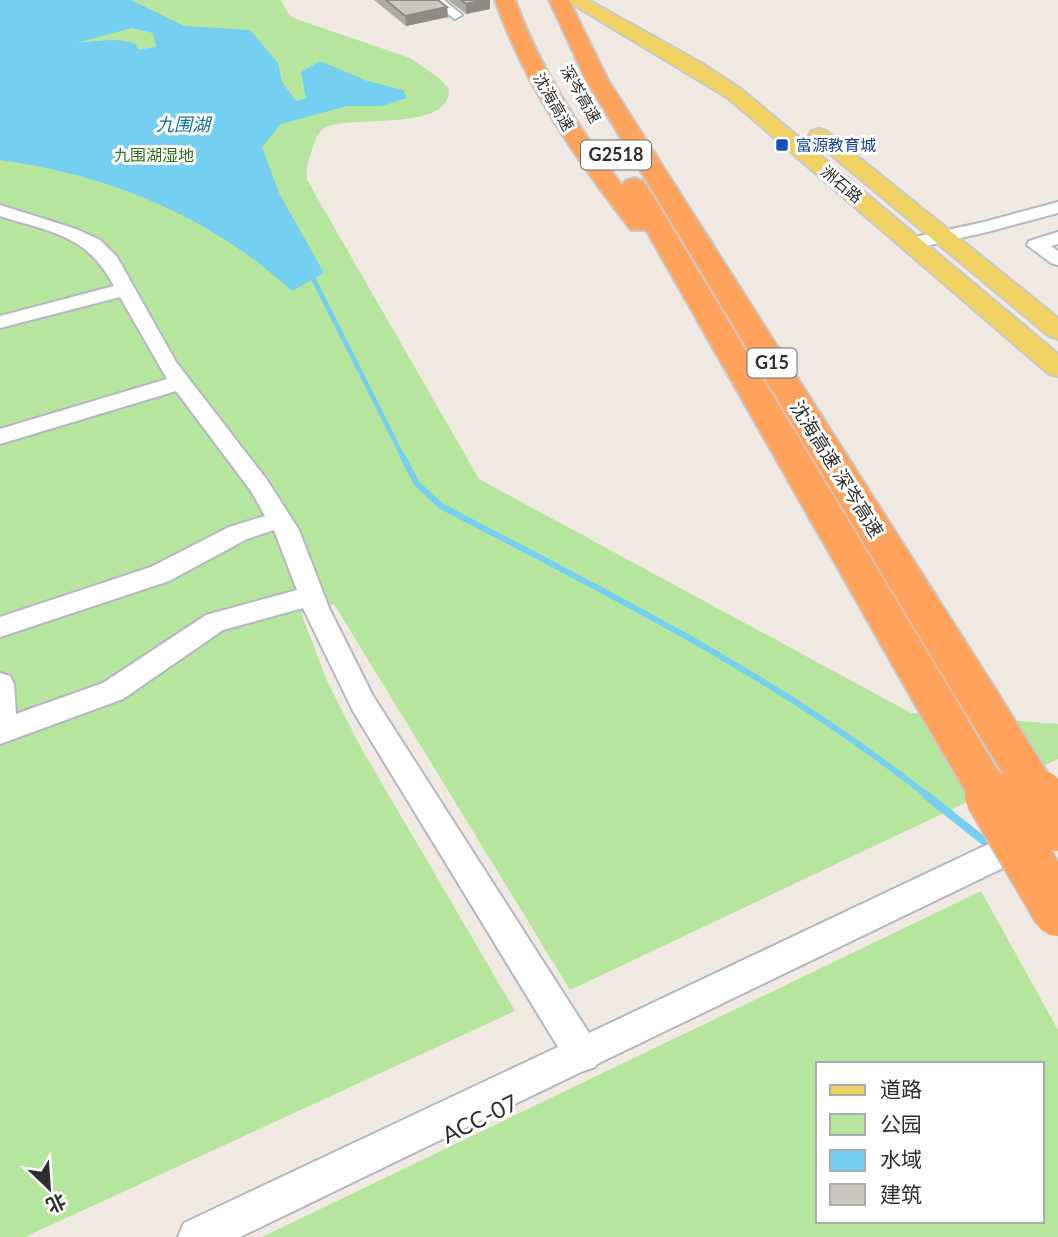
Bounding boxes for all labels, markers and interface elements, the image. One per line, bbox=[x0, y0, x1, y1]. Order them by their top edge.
street label: 深岑高速 bbox=[557, 61, 606, 126]
street label: 沈海高速 bbox=[530, 69, 579, 134]
water label: 九围湖 bbox=[156, 113, 213, 135]
place label: 富源教育城 bbox=[796, 135, 876, 154]
marker: 富源教育城 bbox=[774, 137, 790, 153]
road number: G2518 bbox=[581, 140, 651, 170]
park label: 九围湖湿地 bbox=[114, 145, 194, 164]
street label: 洲石路 bbox=[818, 161, 867, 206]
road number: G15 bbox=[748, 348, 796, 377]
street label: 沈海高速 深岑高速 bbox=[786, 396, 889, 541]
legend bbox=[816, 1062, 1044, 1223]
text: 道路 bbox=[880, 1076, 922, 1101]
street label: ACC-07 bbox=[437, 1088, 522, 1148]
text: 公园 bbox=[880, 1111, 922, 1136]
text: 水域 bbox=[880, 1146, 922, 1171]
north arrow bbox=[14, 1153, 84, 1223]
text: 建筑 bbox=[880, 1181, 922, 1206]
text: 北 bbox=[43, 1189, 70, 1218]

